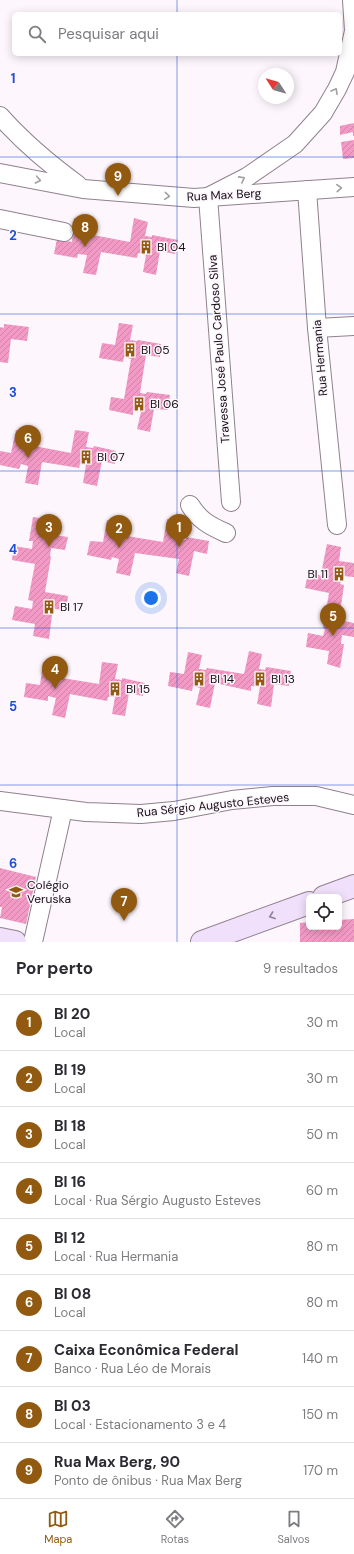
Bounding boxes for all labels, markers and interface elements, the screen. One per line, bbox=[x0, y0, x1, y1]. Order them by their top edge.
search box bbox=[12, 12, 342, 56]
icon: search bbox=[26, 23, 48, 45]
text: Pesquisar aqui bbox=[58, 24, 159, 44]
north arrow bbox=[258, 68, 294, 104]
text: 1 bbox=[11, 70, 15, 87]
one-way arrow bbox=[331, 88, 338, 95]
pin: 9 bbox=[105, 163, 131, 196]
one-way arrow bbox=[35, 176, 41, 184]
one-way arrow bbox=[238, 176, 246, 184]
one-way arrow bbox=[336, 184, 342, 193]
street label: Rua Max Berg bbox=[186, 185, 262, 205]
one-way arrow bbox=[164, 191, 170, 200]
pin: 8 bbox=[72, 214, 98, 247]
text: 2 bbox=[9, 227, 17, 244]
building icon: Bl 04 bbox=[138, 239, 154, 255]
place label: Bl 04 bbox=[157, 239, 186, 255]
street label: Travessa José Paulo Cardoso Silva bbox=[204, 254, 234, 444]
street label: Rua Hermania bbox=[309, 319, 331, 397]
building icon: Bl 05 bbox=[122, 342, 138, 358]
place label: Bl 05 bbox=[141, 342, 170, 358]
text: 3 bbox=[9, 384, 17, 401]
building icon: Bl 06 bbox=[131, 396, 147, 412]
place label: Bl 06 bbox=[150, 396, 179, 412]
pin: 6 bbox=[15, 425, 41, 458]
building icon: Bl 07 bbox=[78, 449, 94, 465]
place label: Bl 07 bbox=[97, 449, 125, 465]
pin: 3 bbox=[36, 514, 62, 547]
pin: 1 bbox=[166, 514, 192, 547]
pin: 2 bbox=[106, 515, 132, 548]
text: 4 bbox=[9, 541, 17, 558]
place label: Bl 11 bbox=[307, 566, 328, 582]
building icon: Bl 11 bbox=[331, 566, 347, 582]
your location bbox=[141, 588, 161, 608]
building icon: Bl 17 bbox=[41, 599, 57, 615]
place label: Bl 17 bbox=[60, 599, 83, 615]
pin: 5 bbox=[320, 603, 346, 636]
pin: 4 bbox=[42, 656, 68, 689]
building icon: Bl 14 bbox=[191, 671, 207, 687]
place label: Bl 14 bbox=[210, 671, 234, 687]
building icon: Bl 13 bbox=[252, 671, 268, 687]
place label: Bl 13 bbox=[271, 671, 295, 687]
building icon: Bl 15 bbox=[107, 681, 123, 697]
place label: Bl 15 bbox=[126, 681, 150, 697]
text: 5 bbox=[9, 698, 17, 715]
street label: Rua Sérgio Augusto Esteves bbox=[136, 789, 290, 821]
text: 6 bbox=[9, 855, 17, 872]
place label: Colégio Veruska bbox=[27, 877, 71, 907]
school or university icon: Colégio Veruska bbox=[8, 884, 24, 900]
pin: 7 bbox=[111, 888, 137, 921]
map controls bbox=[306, 894, 342, 930]
button: locate bbox=[306, 894, 342, 930]
one-way arrow bbox=[269, 912, 276, 920]
text: Por perto bbox=[16, 957, 93, 979]
text: 9 resultados bbox=[263, 960, 338, 977]
text: Bl 20 bbox=[54, 1004, 90, 1024]
text: 1 bbox=[27, 1014, 31, 1031]
text: 30 m bbox=[306, 1014, 338, 1031]
text: Local bbox=[54, 1024, 86, 1041]
text: Bl 19 bbox=[54, 1060, 86, 1080]
text: 2 bbox=[25, 1070, 33, 1087]
text: 30 m bbox=[306, 1070, 338, 1087]
text: Local bbox=[54, 1080, 86, 1097]
text: Bl 18 bbox=[54, 1116, 86, 1136]
text: 3 bbox=[25, 1126, 33, 1143]
text: 50 m bbox=[306, 1126, 338, 1143]
text: Local bbox=[54, 1136, 86, 1153]
text: Bl 16 bbox=[54, 1172, 86, 1192]
text: 4 bbox=[25, 1182, 33, 1199]
text: 60 m bbox=[306, 1182, 338, 1199]
text: Local · Rua Sérgio Augusto Esteves bbox=[54, 1192, 261, 1209]
text: Bl 12 bbox=[54, 1228, 85, 1248]
text: 5 bbox=[25, 1238, 33, 1255]
text: 80 m bbox=[306, 1238, 338, 1255]
text: Local · Rua Hermania bbox=[54, 1248, 178, 1265]
text: Bl 08 bbox=[54, 1284, 91, 1304]
text: 6 bbox=[25, 1294, 33, 1311]
text: 80 m bbox=[306, 1294, 338, 1311]
text: Local bbox=[54, 1304, 86, 1321]
text: Caixa Econômica Federal bbox=[54, 1340, 238, 1360]
text: 7 bbox=[26, 1350, 32, 1367]
text: 140 m bbox=[302, 1350, 338, 1367]
text: Banco · Rua Léo de Morais bbox=[54, 1360, 211, 1377]
text: Bl 03 bbox=[54, 1396, 91, 1416]
text: 8 bbox=[25, 1406, 33, 1423]
text: 150 m bbox=[302, 1406, 338, 1423]
text: Local · Estacionamento 3 e 4 bbox=[54, 1416, 226, 1433]
text: Rua Max Berg, 90 bbox=[54, 1452, 180, 1472]
text: 9 bbox=[25, 1462, 33, 1479]
text: 170 m bbox=[303, 1462, 338, 1479]
text: Ponto de ônibus · Rua Max Berg bbox=[54, 1472, 242, 1489]
tab: Mapa bbox=[44, 1508, 72, 1546]
tab: Rotas bbox=[161, 1508, 189, 1546]
tab: Salvos bbox=[277, 1508, 310, 1546]

